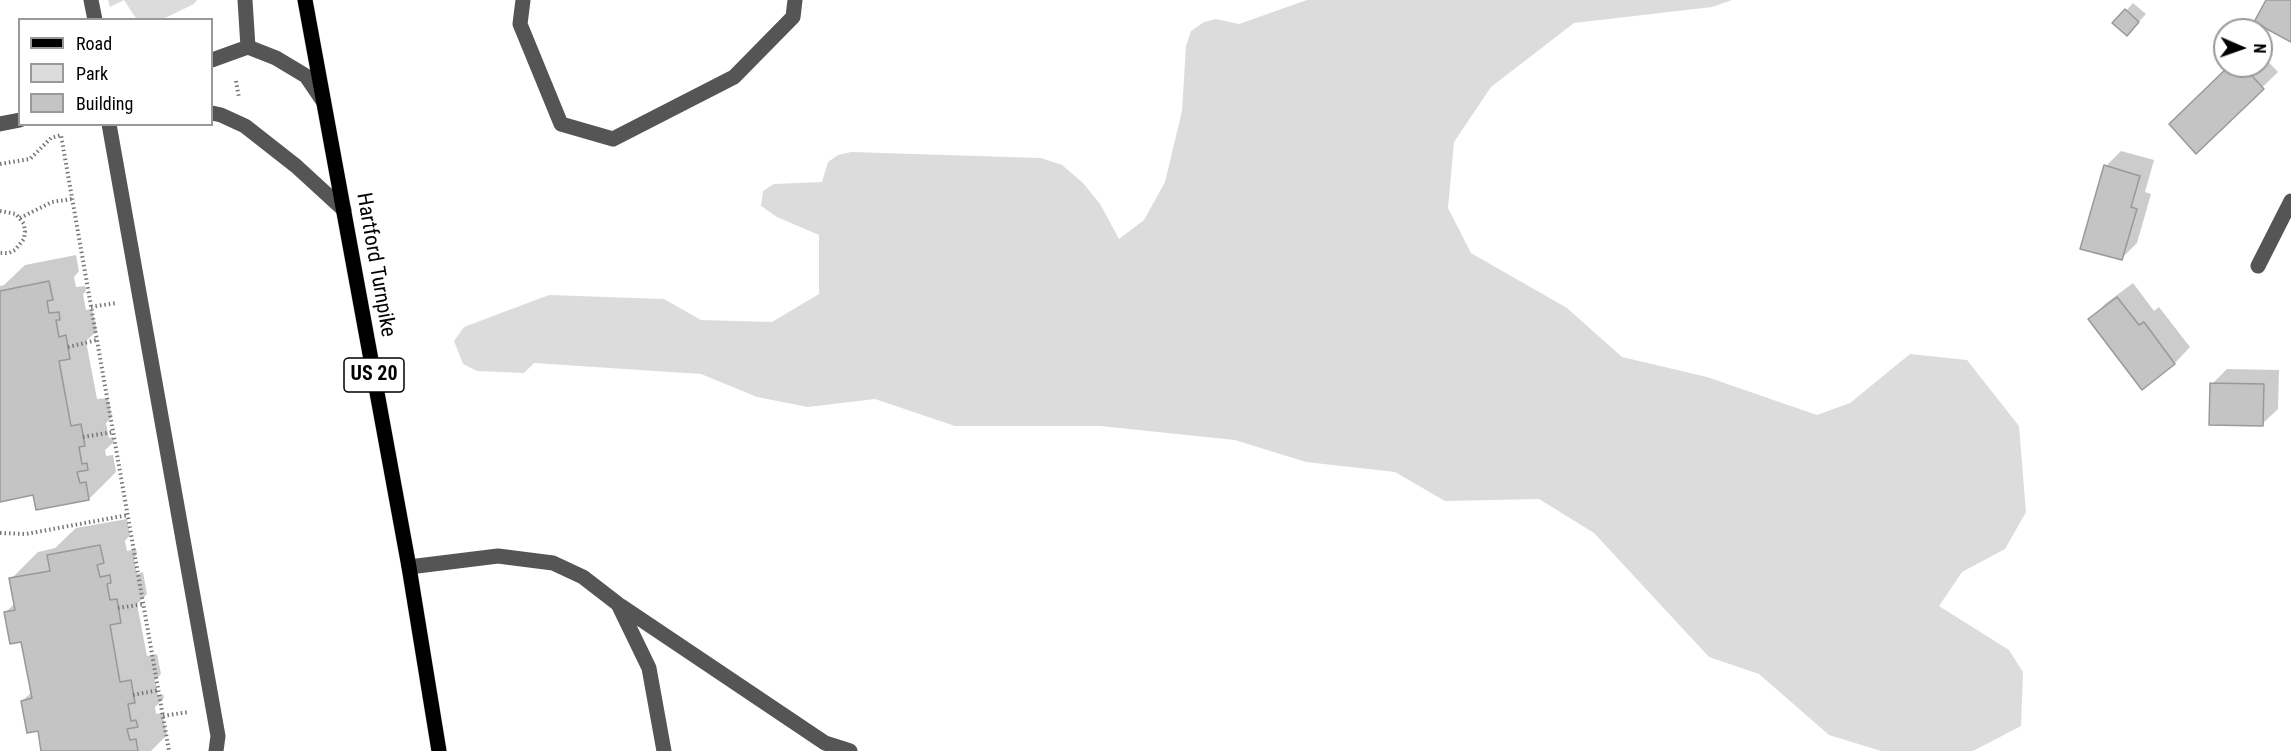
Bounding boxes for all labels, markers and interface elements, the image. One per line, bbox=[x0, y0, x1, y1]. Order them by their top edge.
legend bbox=[18, 18, 213, 126]
north arrow bbox=[2213, 18, 2273, 78]
text: Road bbox=[76, 33, 112, 54]
text: N bbox=[2250, 43, 2269, 54]
text: Park bbox=[76, 63, 108, 84]
text: Building bbox=[76, 93, 133, 114]
street label: Hartford Turnpike bbox=[350, 191, 400, 339]
road number: US 20 bbox=[344, 358, 404, 392]

